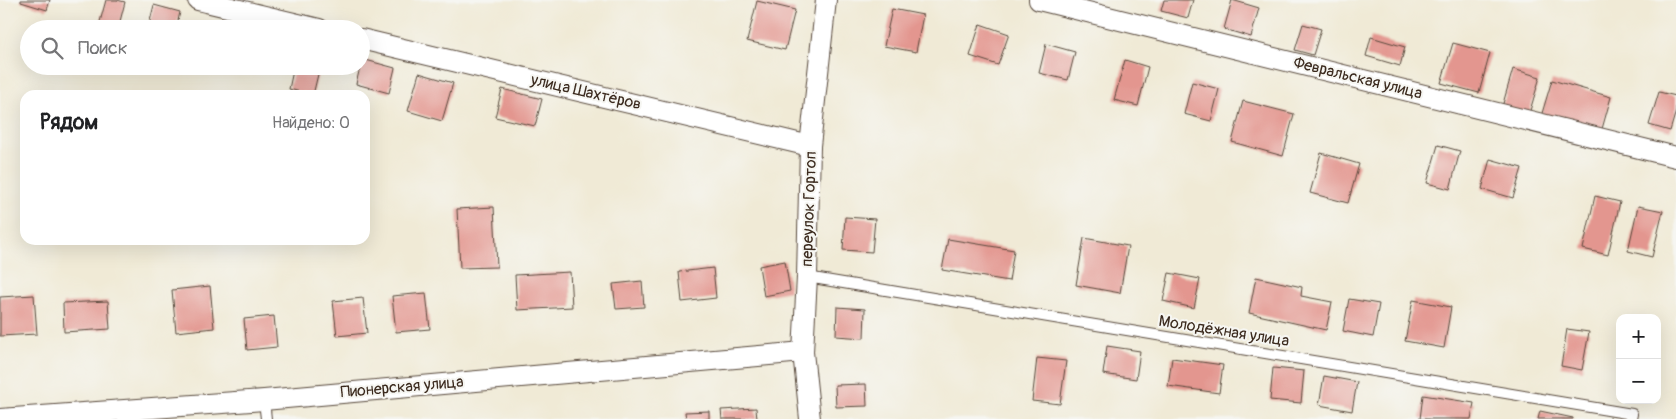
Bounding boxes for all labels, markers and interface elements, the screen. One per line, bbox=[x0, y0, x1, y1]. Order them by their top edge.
search box bbox=[20, 20, 370, 75]
icon: search bbox=[38, 34, 66, 62]
text: Поиск bbox=[78, 36, 128, 60]
street label: Февральская улица bbox=[1292, 52, 1424, 104]
street label: улица Шахтёров bbox=[528, 69, 643, 114]
text: Рядом bbox=[40, 109, 98, 136]
text: Найдено: 0 bbox=[272, 113, 350, 133]
street label: переулок Гортоп bbox=[797, 151, 821, 267]
street label: Молодёжная улица bbox=[1157, 311, 1291, 351]
map controls bbox=[1616, 314, 1661, 404]
button: + bbox=[1616, 314, 1661, 359]
button: − bbox=[1616, 359, 1661, 404]
street label: Пионерская улица bbox=[340, 372, 464, 402]

